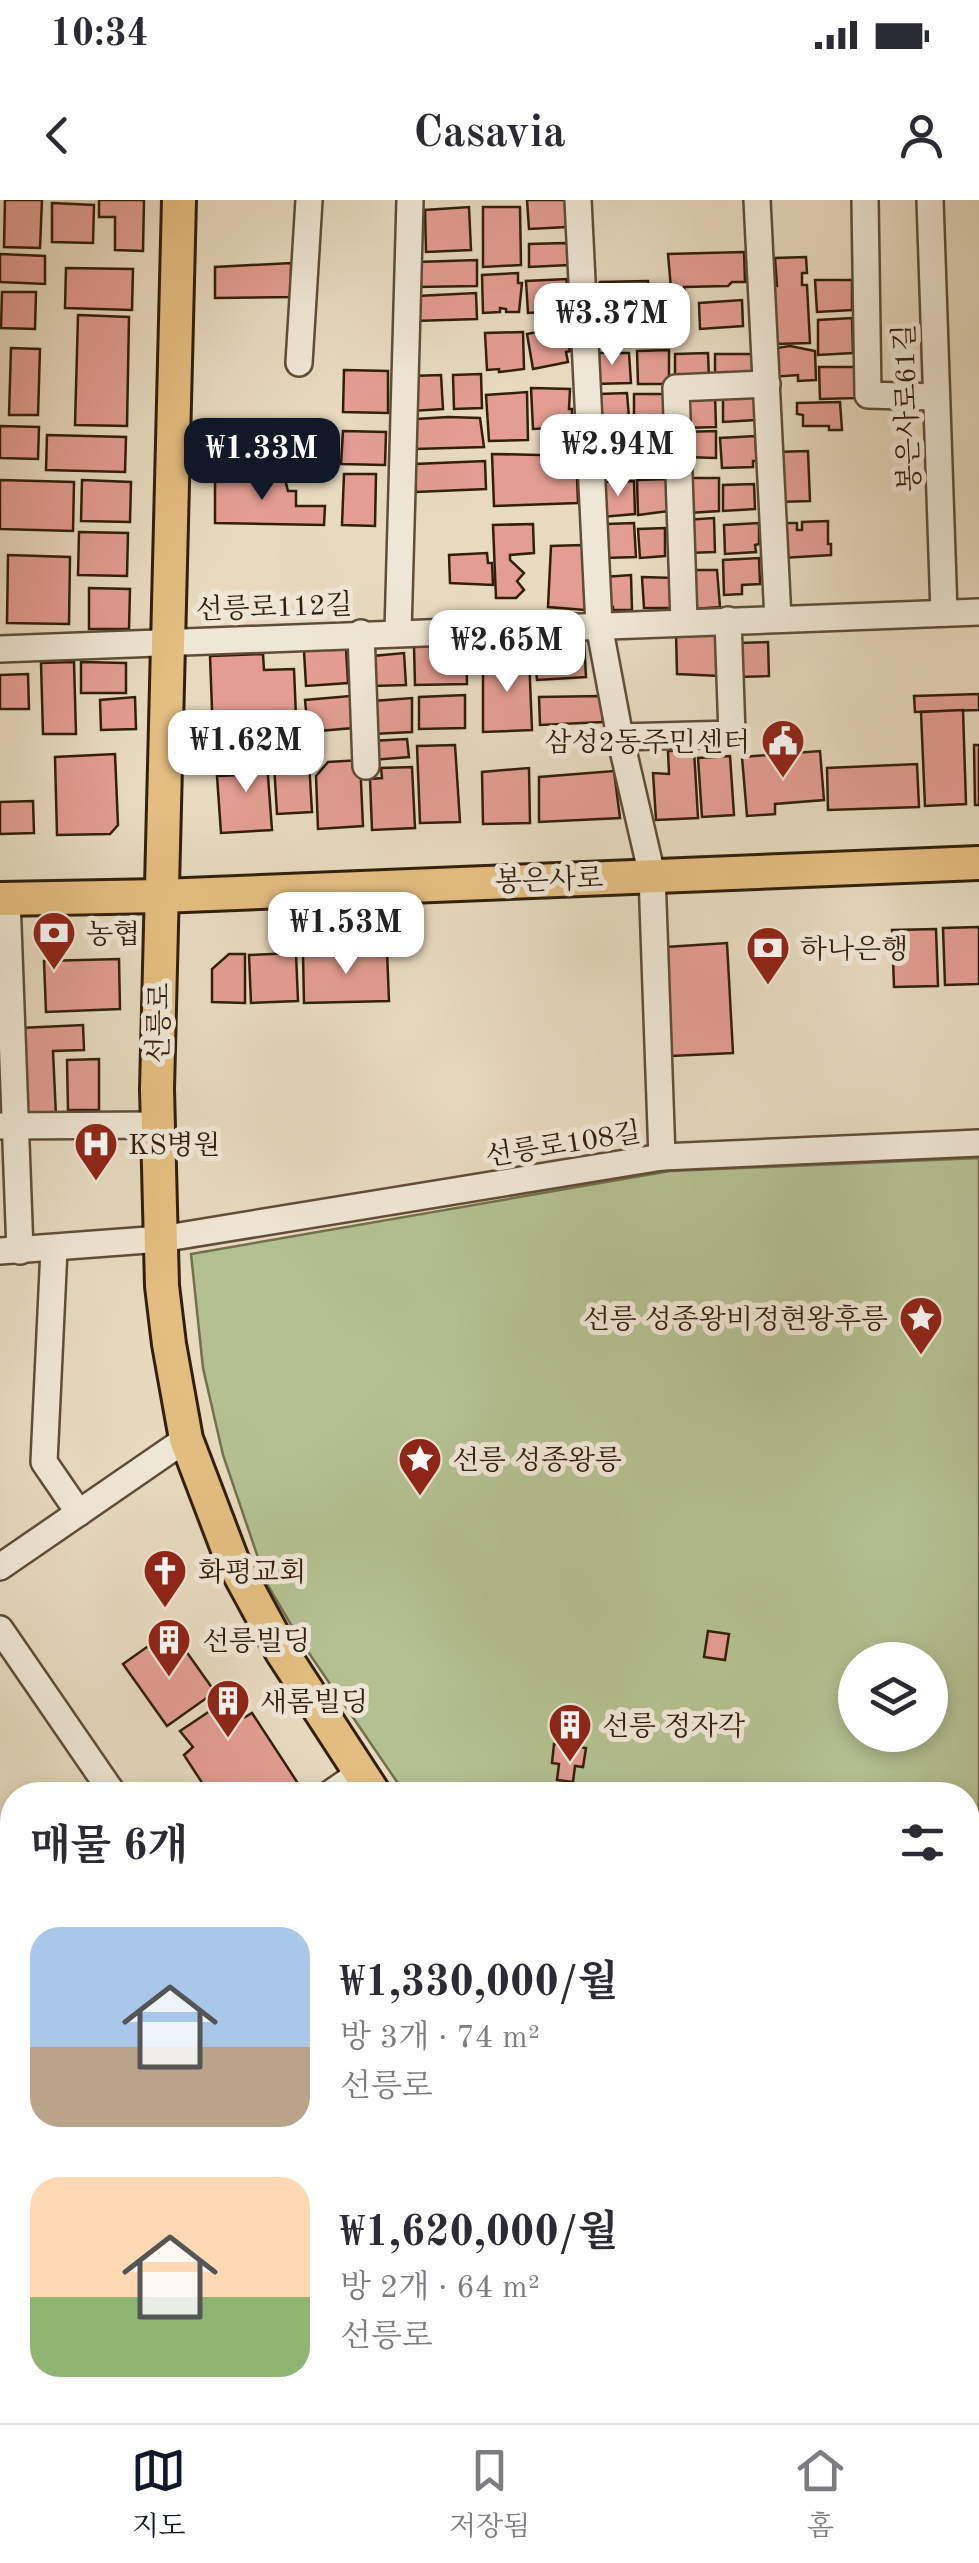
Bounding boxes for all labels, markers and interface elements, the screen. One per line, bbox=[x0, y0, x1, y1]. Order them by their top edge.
text: 10:34 bbox=[50, 16, 149, 54]
icon: back bbox=[30, 108, 85, 163]
icon: person bbox=[894, 108, 949, 163]
text: Casavia bbox=[413, 112, 566, 157]
pin: ₩3.37M bbox=[531, 283, 693, 368]
text: ₩3.37M bbox=[556, 299, 668, 331]
street label: 봉은사로61길 bbox=[889, 324, 926, 492]
pin: ₩2.94M bbox=[537, 414, 699, 499]
pin: ₩1.33M bbox=[181, 418, 343, 503]
text: ₩2.94M bbox=[562, 430, 674, 462]
text: ₩1.33M bbox=[206, 434, 318, 466]
street label: 선릉로112길 bbox=[195, 590, 353, 626]
pin: ₩2.65M bbox=[426, 610, 588, 695]
text: ₩2.65M bbox=[451, 626, 563, 658]
pin: ₩1.62M bbox=[165, 710, 327, 795]
public building icon: 삼성2동주민센터 bbox=[760, 718, 806, 779]
text: ₩1.62M bbox=[190, 726, 302, 758]
place label: 삼성2동주민센터 bbox=[544, 728, 750, 758]
street label: 봉은사로 bbox=[494, 863, 604, 898]
pin: ₩1.53M bbox=[265, 892, 427, 977]
text: ₩1.53M bbox=[290, 908, 402, 940]
bank icon: 농협 bbox=[31, 910, 77, 971]
place label: 농협 bbox=[86, 920, 140, 950]
bank icon: 하나은행 bbox=[745, 925, 791, 986]
place label: 하나은행 bbox=[800, 935, 908, 965]
street label: 선릉로 bbox=[144, 982, 176, 1064]
street label: 선릉로108길 bbox=[483, 1118, 643, 1172]
hospital icon: KS병원 bbox=[73, 1121, 119, 1182]
place label: KS병원 bbox=[128, 1131, 221, 1161]
place icon: 선릉 성종왕비정현왕후릉 bbox=[898, 1295, 944, 1356]
place label: 선릉 성종왕비정현왕후릉 bbox=[583, 1304, 888, 1335]
place icon: 선릉 성종왕릉 bbox=[397, 1436, 443, 1497]
place label: 선릉 성종왕릉 bbox=[452, 1446, 622, 1476]
church icon: 화평교회 bbox=[142, 1548, 188, 1609]
place label: 화평교회 bbox=[198, 1558, 306, 1588]
building icon: 선릉빌딩 bbox=[146, 1617, 192, 1678]
place label: 선릉빌딩 bbox=[202, 1627, 310, 1657]
map controls bbox=[838, 1642, 948, 1752]
button: layers bbox=[838, 1642, 948, 1752]
building icon: 새롬빌딩 bbox=[205, 1678, 251, 1739]
place label: 새롬빌딩 bbox=[260, 1688, 368, 1718]
building icon: 선릉 정자각 bbox=[547, 1702, 593, 1763]
place label: 선릉 정자각 bbox=[602, 1712, 745, 1742]
icon: filters bbox=[895, 1815, 950, 1870]
text: 매물 6개 bbox=[30, 1827, 188, 1869]
text: ₩1,330,000/월 bbox=[340, 1963, 618, 2005]
icon: home bbox=[110, 1967, 230, 2087]
text: 방 3개 · 74 m² bbox=[340, 2023, 540, 2055]
text: 선릉로 bbox=[340, 2072, 433, 2104]
text: ₩1,620,000/월 bbox=[340, 2213, 618, 2255]
icon: home bbox=[110, 2217, 230, 2337]
text: 방 2개 · 64 m² bbox=[340, 2273, 540, 2305]
text: 선릉로 bbox=[340, 2322, 433, 2354]
tab: 지도 bbox=[131, 2443, 186, 2546]
tab: 저장됨 bbox=[449, 2443, 530, 2546]
tab: 홈 bbox=[793, 2443, 848, 2546]

